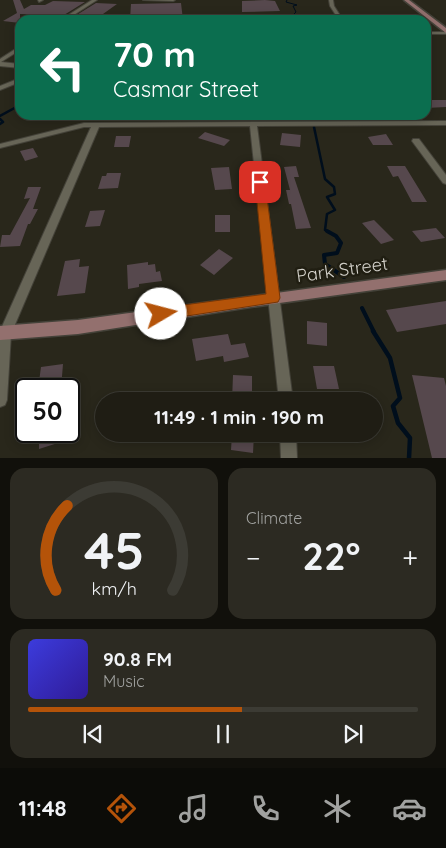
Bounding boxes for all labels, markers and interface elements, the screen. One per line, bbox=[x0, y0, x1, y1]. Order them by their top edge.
text: 70 m bbox=[113, 32, 196, 76]
icon: left bbox=[30, 35, 95, 100]
text: Casmar Street bbox=[113, 75, 259, 103]
pin bbox=[239, 161, 281, 203]
icon: arrive bbox=[246, 168, 274, 196]
street label: Park Street bbox=[295, 252, 389, 287]
position arrow bbox=[134, 287, 186, 339]
speed limit sign: 50 bbox=[15, 378, 80, 443]
text: 11:49 · 1 min · 190 m bbox=[154, 405, 324, 429]
text: Climate bbox=[246, 508, 302, 528]
text: 45 bbox=[84, 517, 144, 582]
text: 22° bbox=[302, 532, 360, 580]
text: − bbox=[246, 540, 261, 575]
text: + bbox=[402, 540, 418, 575]
text: km/h bbox=[91, 577, 137, 599]
text: 90.8 FM bbox=[103, 647, 172, 671]
text: Music bbox=[103, 671, 145, 691]
icon: previous bbox=[79, 720, 107, 748]
icon: pause bbox=[209, 720, 237, 748]
icon: next bbox=[339, 720, 367, 748]
icon: directions bbox=[104, 791, 139, 826]
icon: music bbox=[176, 791, 211, 826]
icon: phone bbox=[248, 791, 283, 826]
icon: climate bbox=[320, 791, 355, 826]
icon: car bbox=[392, 791, 427, 826]
text: 11:48 bbox=[19, 794, 67, 822]

